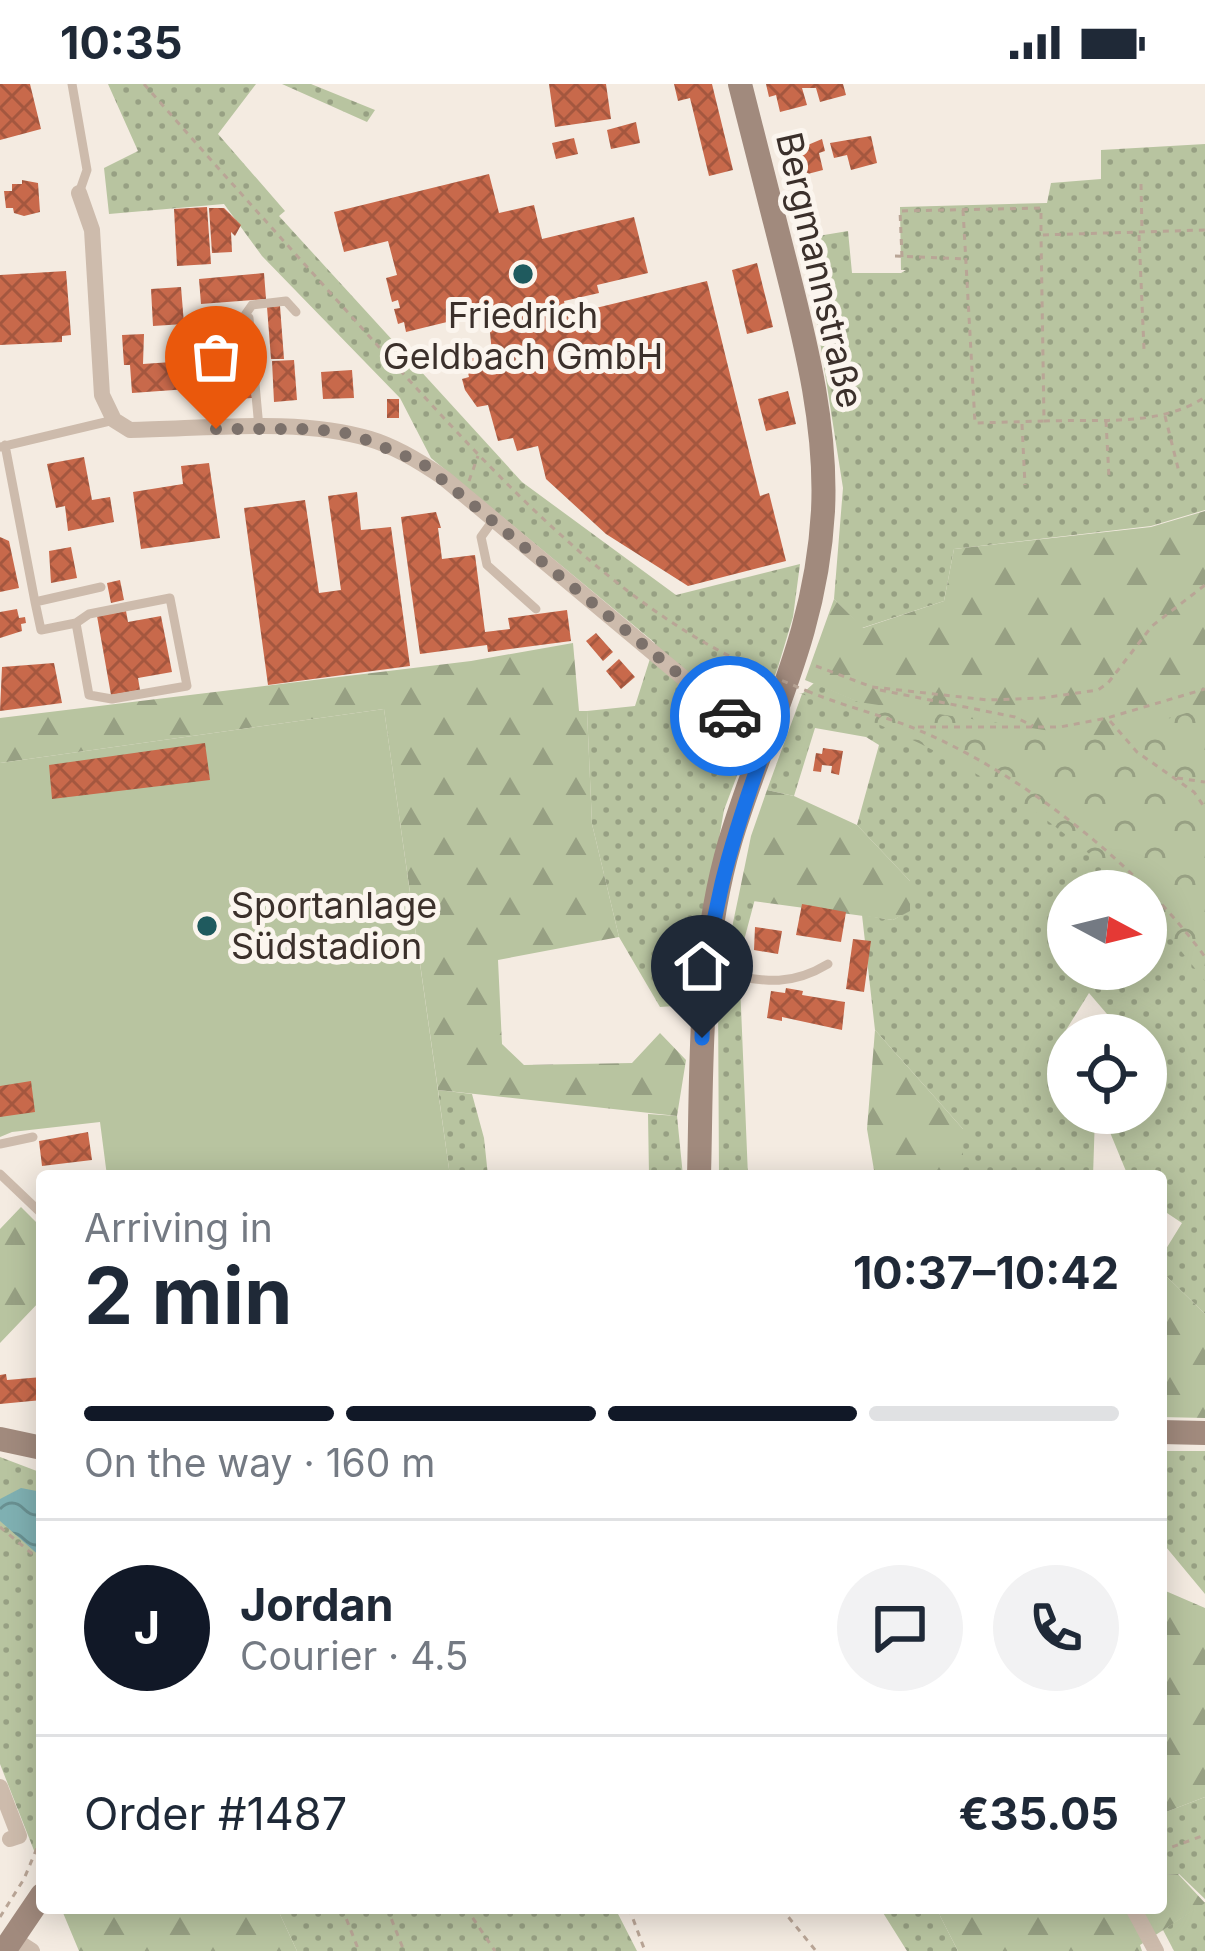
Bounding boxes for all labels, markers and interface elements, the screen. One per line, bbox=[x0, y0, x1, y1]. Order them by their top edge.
text: 10:35 bbox=[60, 15, 183, 70]
street label: Bergmannstraße bbox=[767, 128, 873, 412]
marker: Friedrich Geldbach GmbH bbox=[510, 261, 536, 287]
place label: Friedrich Geldbach GmbH bbox=[383, 293, 663, 378]
pin bbox=[165, 306, 267, 429]
icon: bag bbox=[183, 324, 249, 390]
courier bbox=[670, 656, 790, 776]
icon: car bbox=[697, 683, 763, 749]
north arrow bbox=[1047, 870, 1167, 990]
map controls bbox=[1047, 870, 1167, 1134]
place label: Sportanlage Südstadion bbox=[231, 883, 437, 968]
marker: Sportanlage Südstadion bbox=[194, 913, 220, 939]
pin bbox=[651, 915, 753, 1038]
icon: home bbox=[669, 933, 735, 999]
button: locate bbox=[1047, 1014, 1167, 1134]
text: Arriving in bbox=[84, 1204, 273, 1251]
text: 10:37–10:42 bbox=[853, 1245, 1119, 1300]
text: 2 min bbox=[84, 1248, 292, 1343]
text: On the way · 160 m bbox=[84, 1439, 435, 1486]
button: chat bbox=[837, 1565, 963, 1691]
button: phone bbox=[993, 1565, 1119, 1691]
text: Jordan bbox=[240, 1577, 394, 1632]
text: J bbox=[134, 1600, 160, 1655]
text: Courier · 4.5 bbox=[240, 1632, 469, 1679]
text: Order #1487 bbox=[84, 1786, 347, 1841]
text: €35.05 bbox=[959, 1786, 1119, 1841]

